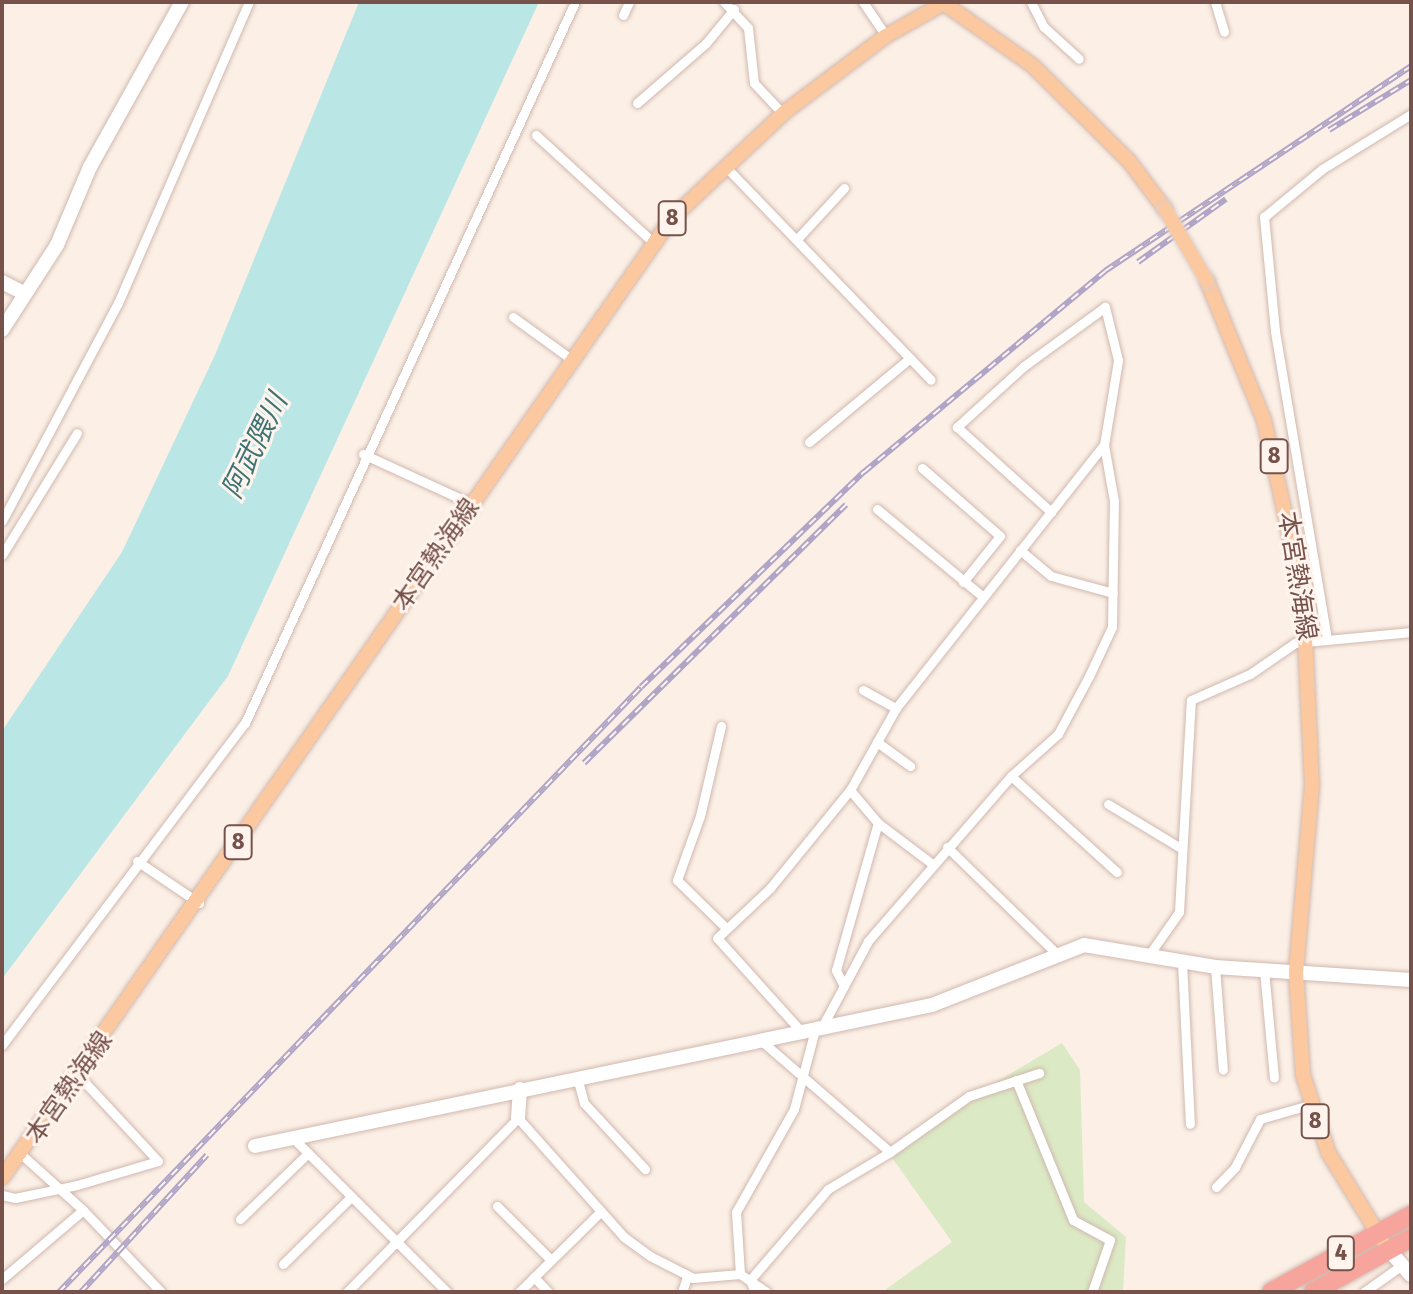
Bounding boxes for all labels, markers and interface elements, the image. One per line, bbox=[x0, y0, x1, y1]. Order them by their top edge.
road number: 8 bbox=[656, 198, 688, 238]
water label: 阿武隈川 bbox=[215, 388, 295, 504]
road number: 8 bbox=[1258, 436, 1290, 476]
street label: 本宮熱海線 bbox=[386, 493, 486, 617]
street label: 本宮熱海線 bbox=[1271, 509, 1323, 643]
road number: 8 bbox=[222, 822, 254, 862]
street label: 本宮熱海線 bbox=[19, 1026, 119, 1150]
road number: 8 bbox=[1299, 1101, 1331, 1141]
road number: 4 bbox=[1325, 1233, 1357, 1273]

